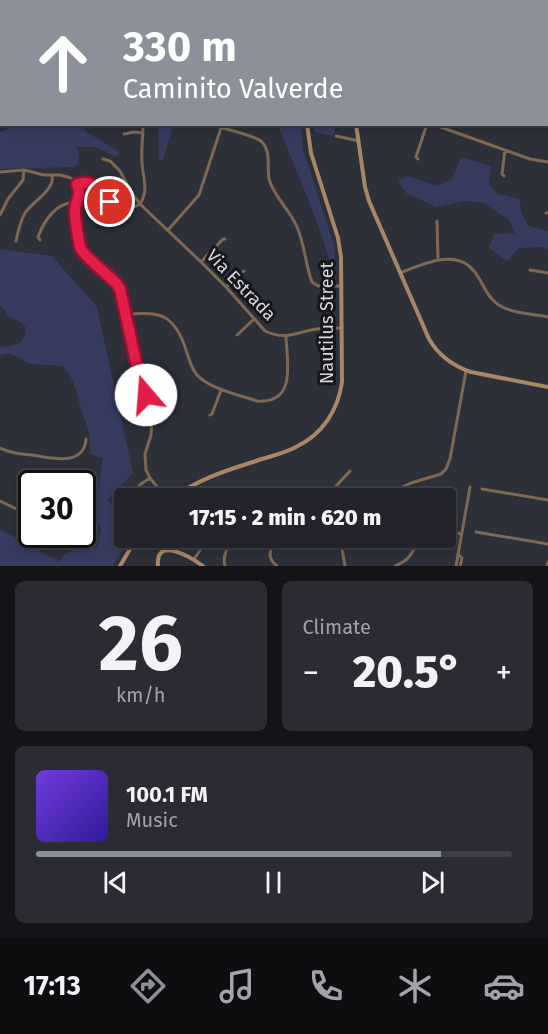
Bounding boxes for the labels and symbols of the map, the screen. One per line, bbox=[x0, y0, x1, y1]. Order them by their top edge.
pin bbox=[84, 176, 135, 227]
street label: Via Estrada bbox=[202, 245, 280, 325]
street label: Nautilus Street bbox=[316, 262, 338, 384]
position arrow bbox=[114, 363, 178, 427]
speed limit sign: 30 bbox=[18, 470, 96, 548]

